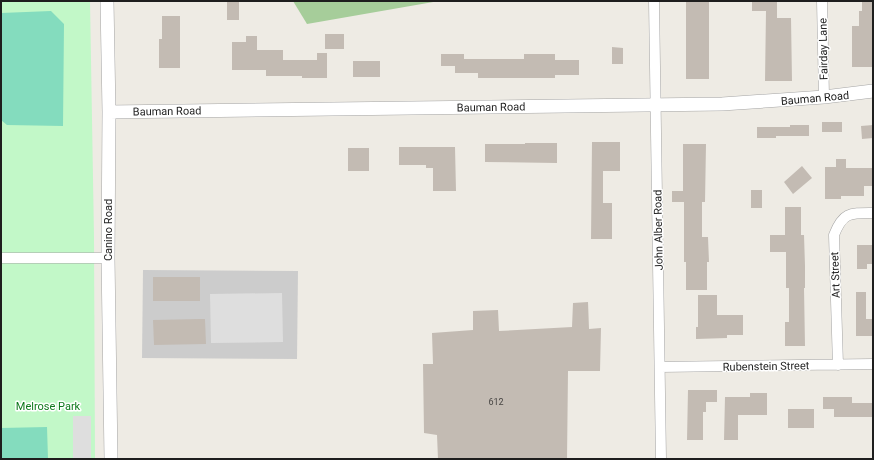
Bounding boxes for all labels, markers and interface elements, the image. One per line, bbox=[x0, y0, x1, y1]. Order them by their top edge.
street label: Fairday Lane bbox=[816, 18, 831, 80]
street label: Bauman Road bbox=[780, 89, 850, 108]
street label: Bauman Road bbox=[457, 100, 525, 115]
street label: Bauman Road bbox=[133, 104, 201, 119]
street label: John Alber Road bbox=[651, 190, 666, 270]
street label: Canino Road bbox=[102, 199, 115, 261]
street label: Art Street bbox=[828, 251, 843, 298]
street label: Rubenstein Street bbox=[723, 359, 810, 374]
house number: 612 bbox=[488, 397, 504, 407]
park label: Melrose Park bbox=[16, 400, 81, 413]

